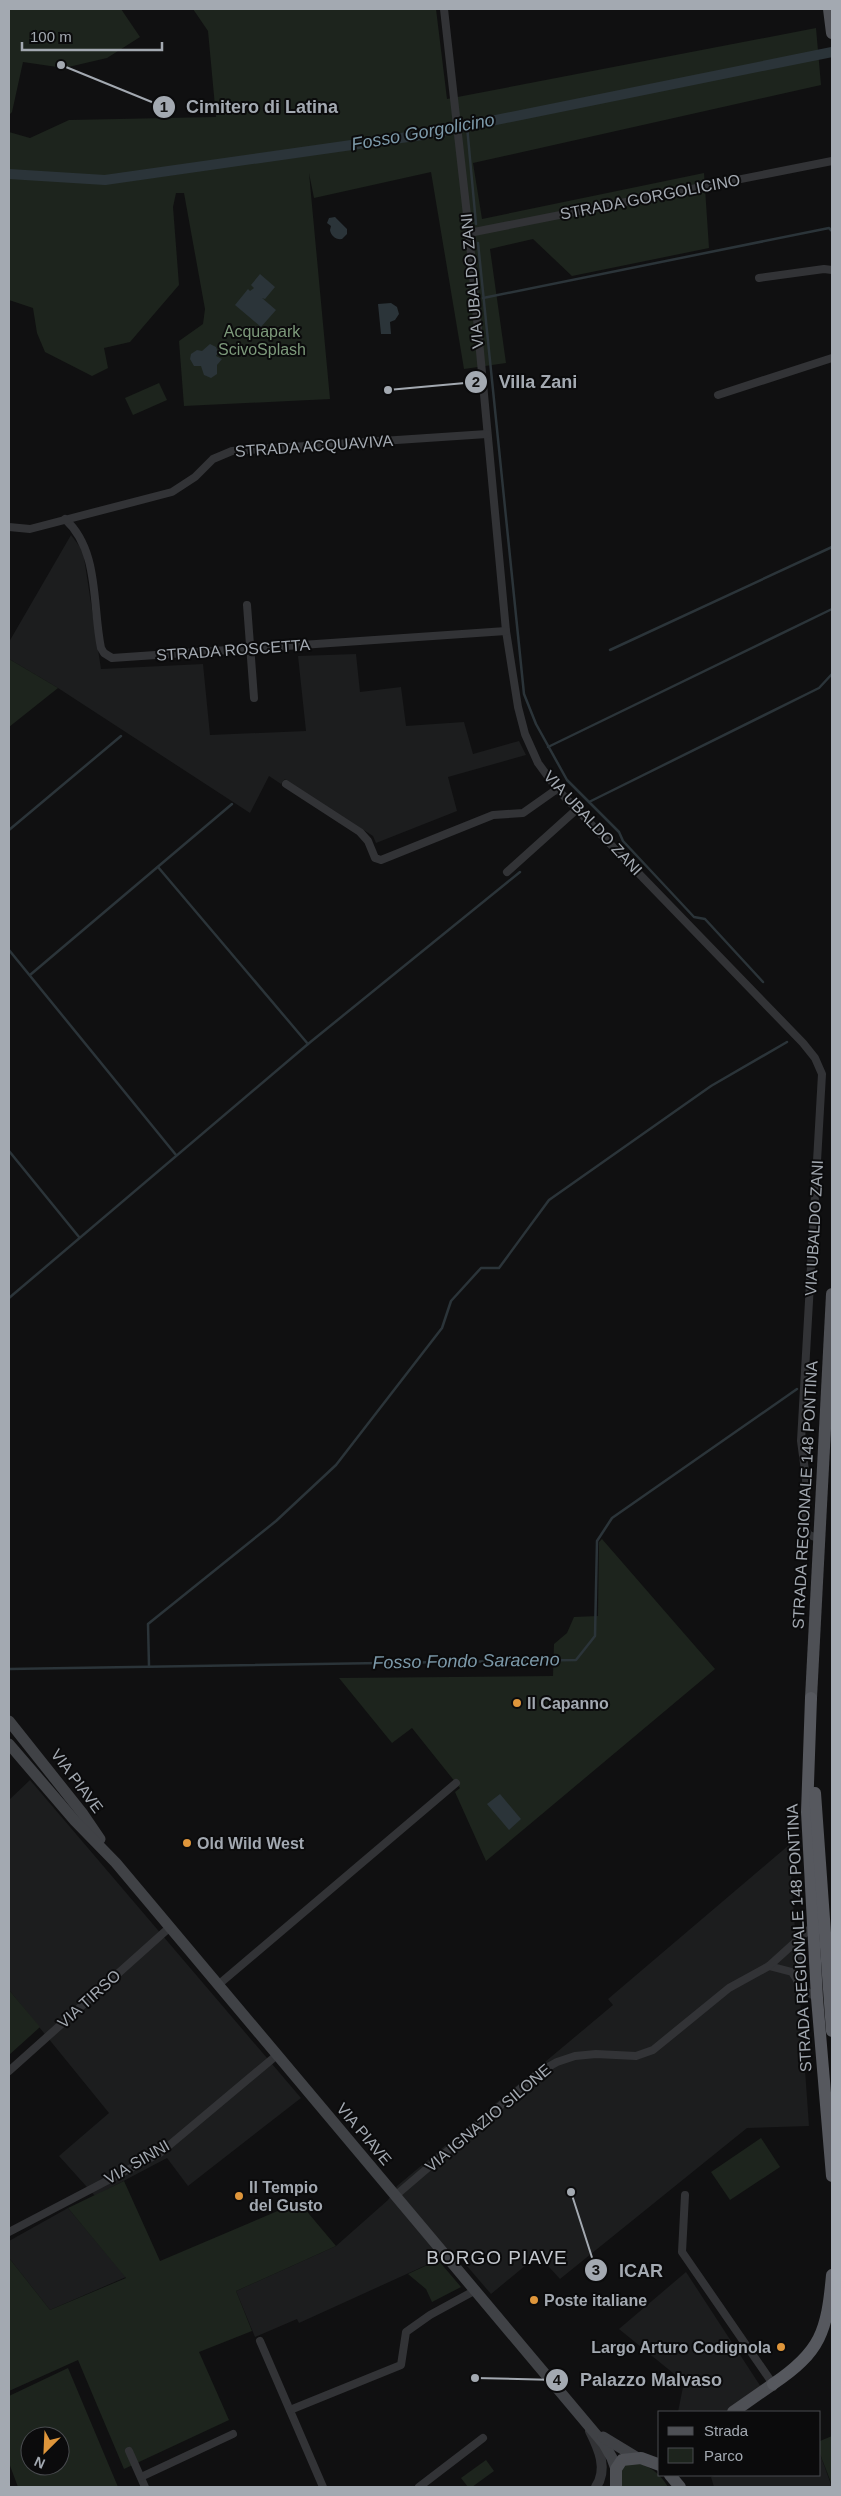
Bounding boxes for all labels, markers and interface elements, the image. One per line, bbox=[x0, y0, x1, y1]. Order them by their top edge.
scale bar bbox=[22, 20, 162, 52]
text: 100 m bbox=[30, 28, 72, 45]
callout: Cimitero di Latina bbox=[151, 90, 348, 123]
text: Cimitero di Latina bbox=[186, 97, 339, 117]
text: 1 bbox=[160, 98, 168, 115]
water label: Fosso Gorgolicino bbox=[350, 110, 496, 154]
street label: STRADA GORGOLICINO bbox=[558, 171, 742, 223]
street label: VIA UBALDO ZANI bbox=[458, 212, 486, 350]
park label: Acquapark ScivoSplash bbox=[218, 323, 306, 358]
callout: Villa Zani bbox=[464, 365, 587, 398]
text: Villa Zani bbox=[499, 372, 577, 392]
text: 2 bbox=[472, 373, 480, 390]
street label: STRADA ACQUAVIVA bbox=[234, 432, 394, 460]
street label: STRADA ROSCETTA bbox=[155, 636, 311, 664]
street label: VIA UBALDO ZANI bbox=[540, 767, 646, 879]
street label: VIA UBALDO ZANI bbox=[802, 1160, 826, 1296]
street label: STRADA REGIONALE 148 PONTINA bbox=[789, 1360, 821, 1630]
water label: Fosso Fondo Saraceno bbox=[372, 1649, 560, 1673]
place label: Il Capanno bbox=[527, 1695, 609, 1712]
marker: Il Capanno bbox=[511, 1697, 523, 1709]
street label: VIA PIAVE bbox=[48, 1746, 106, 1816]
street label: STRADA REGIONALE 148 PONTINA bbox=[783, 1803, 815, 2073]
place label: Old Wild West bbox=[197, 1835, 305, 1852]
marker: Old Wild West bbox=[181, 1837, 193, 1849]
street label: VIA TIRSO bbox=[54, 1967, 124, 2031]
street label: VIA IGNAZIO SILONE bbox=[422, 2061, 554, 2175]
street label: VIA PIAVE bbox=[333, 2100, 395, 2168]
street label: VIA SINNI bbox=[102, 2137, 172, 2187]
place label: Il Tempio del Gusto bbox=[249, 2179, 323, 2214]
marker: Il Tempio del Gusto bbox=[233, 2190, 245, 2202]
district label: BORGO PIAVE bbox=[426, 2247, 568, 2268]
callout: ICAR bbox=[584, 2254, 673, 2287]
text: 3 bbox=[592, 2261, 600, 2278]
text: ICAR bbox=[619, 2261, 663, 2281]
place label: Poste italiane bbox=[544, 2292, 647, 2309]
marker: Poste italiane bbox=[528, 2294, 540, 2306]
place label: Largo Arturo Codignola bbox=[591, 2339, 771, 2356]
marker: Largo Arturo Codignola bbox=[775, 2341, 787, 2353]
callout: Palazzo Malvaso bbox=[545, 2363, 732, 2396]
text: Palazzo Malvaso bbox=[580, 2370, 722, 2390]
text: 4 bbox=[553, 2371, 562, 2388]
legend bbox=[658, 2411, 821, 2476]
text: Strada bbox=[704, 2422, 749, 2439]
north arrow bbox=[20, 2426, 70, 2476]
text: Parco bbox=[704, 2447, 743, 2464]
text: N bbox=[32, 2454, 48, 2472]

